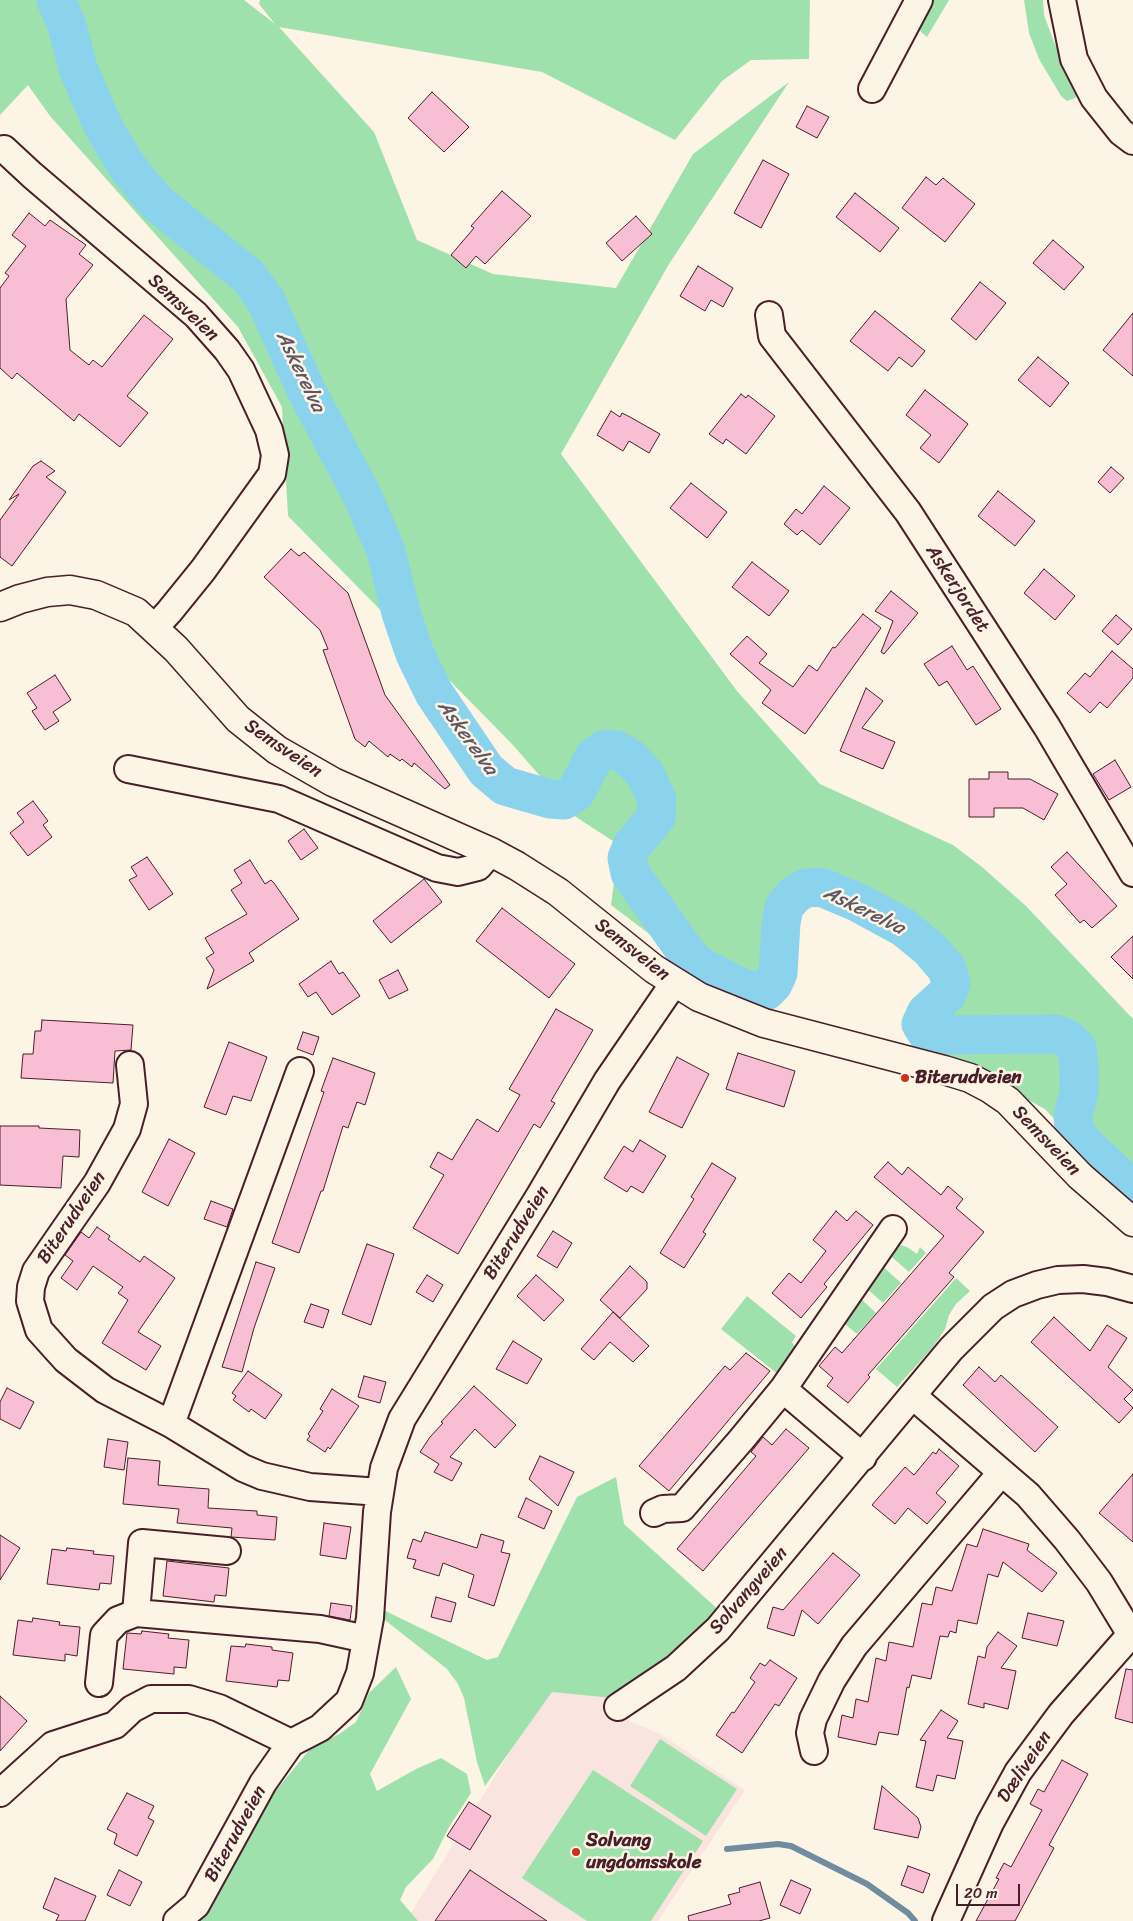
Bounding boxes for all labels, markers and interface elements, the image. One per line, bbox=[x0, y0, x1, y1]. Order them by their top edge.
street label: Semsveien bbox=[143, 269, 223, 347]
water label: Askerelva bbox=[270, 328, 330, 416]
street label: Askerjordet bbox=[920, 541, 994, 637]
water label: Askerelva bbox=[432, 696, 502, 780]
street label: Semsveien bbox=[240, 715, 326, 783]
water label: Askerelva bbox=[820, 881, 908, 941]
street label: Semsveien bbox=[590, 914, 674, 986]
place label: Biterudveien bbox=[915, 1067, 1022, 1089]
marker: Biterudveien bbox=[899, 1072, 911, 1084]
street label: Semsveien bbox=[1007, 1101, 1085, 1181]
street label: Biterudveien bbox=[33, 1167, 111, 1269]
street label: Biterudveien bbox=[479, 1182, 555, 1284]
street label: Solvangveien bbox=[705, 1543, 793, 1639]
street label: Dæliveien bbox=[993, 1727, 1057, 1807]
street label: Biterudveien bbox=[200, 1782, 272, 1886]
place label: Solvang ungdomsskole bbox=[586, 1830, 701, 1874]
marker: Solvang ungdomsskole bbox=[570, 1846, 582, 1858]
scale bar bbox=[958, 1874, 1022, 1906]
text: 20 m bbox=[964, 1880, 998, 1906]

